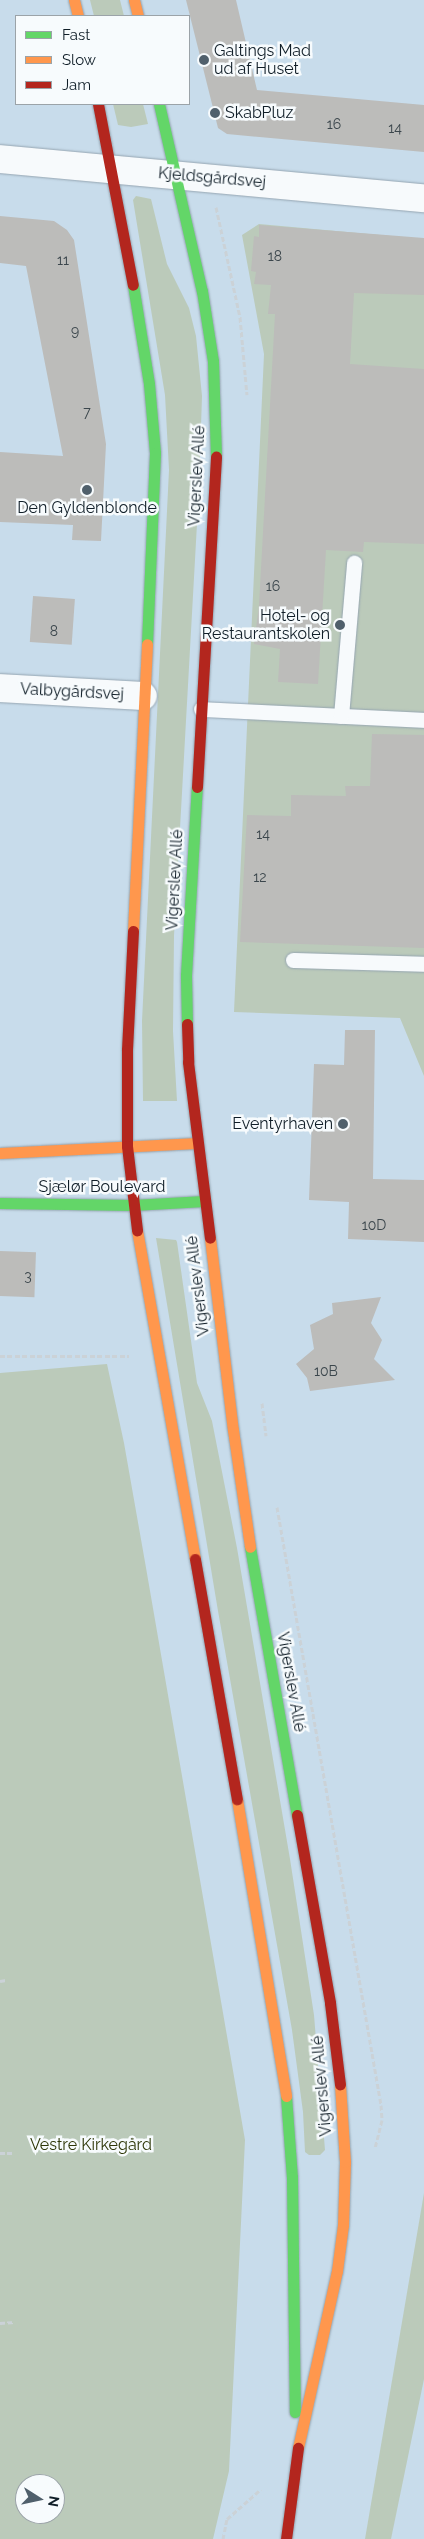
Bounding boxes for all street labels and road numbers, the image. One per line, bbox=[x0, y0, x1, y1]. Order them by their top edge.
street label: Kjeldsgårdsvej bbox=[157, 164, 267, 192]
street label: Vigerslev Allé bbox=[185, 425, 209, 527]
street label: Valbygårdsvej bbox=[20, 680, 124, 704]
street label: Vigerslev Allé bbox=[163, 829, 187, 931]
street label: Sjælør Boulevard bbox=[38, 1177, 166, 1197]
street label: Vigerslev Allé bbox=[182, 1234, 214, 1338]
street label: Vigerslev Allé bbox=[273, 1630, 309, 1734]
street label: Vigerslev Allé bbox=[308, 2034, 336, 2138]

